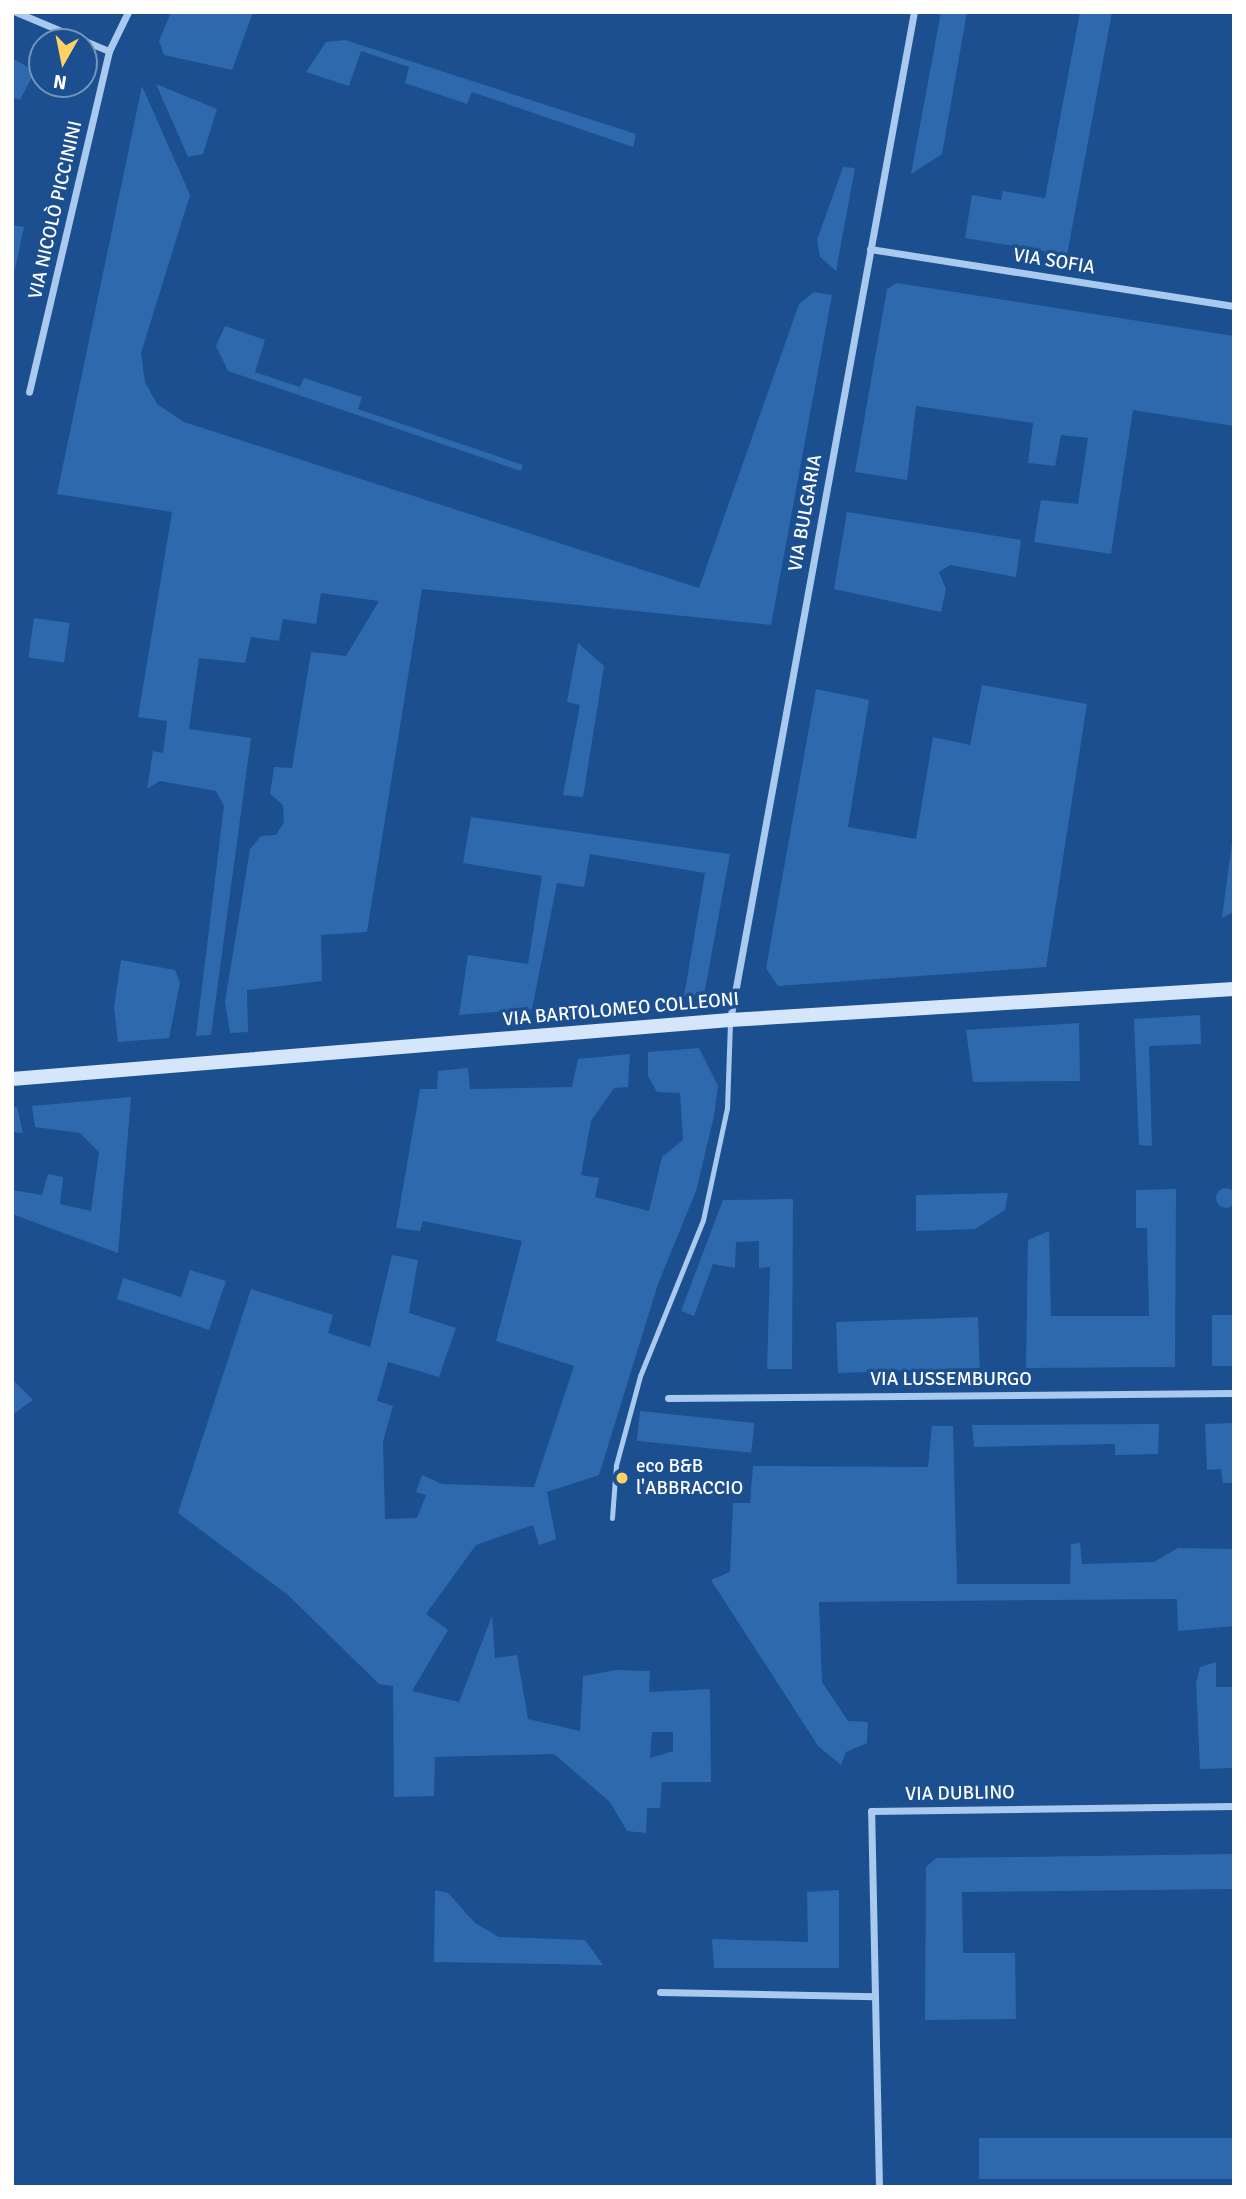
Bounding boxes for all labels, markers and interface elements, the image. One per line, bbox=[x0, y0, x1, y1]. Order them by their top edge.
north arrow bbox=[28, 28, 98, 98]
text: N bbox=[52, 69, 68, 95]
street label: VIA NICOLÒ PICCININI bbox=[24, 119, 88, 301]
street label: VIA SOFIA bbox=[1012, 244, 1096, 280]
street label: VIA BULGARIA bbox=[784, 453, 828, 573]
street label: VIA BARTOLOMEO COLLEONI bbox=[502, 988, 740, 1032]
street label: VIA LUSSEMBURGO bbox=[870, 1369, 1032, 1391]
place label: eco B&B l'ABBRACCIO bbox=[636, 1456, 743, 1500]
marker: eco B&B l'ABBRACCIO bbox=[614, 1470, 630, 1486]
street label: VIA DUBLINO bbox=[905, 1782, 1015, 1806]

